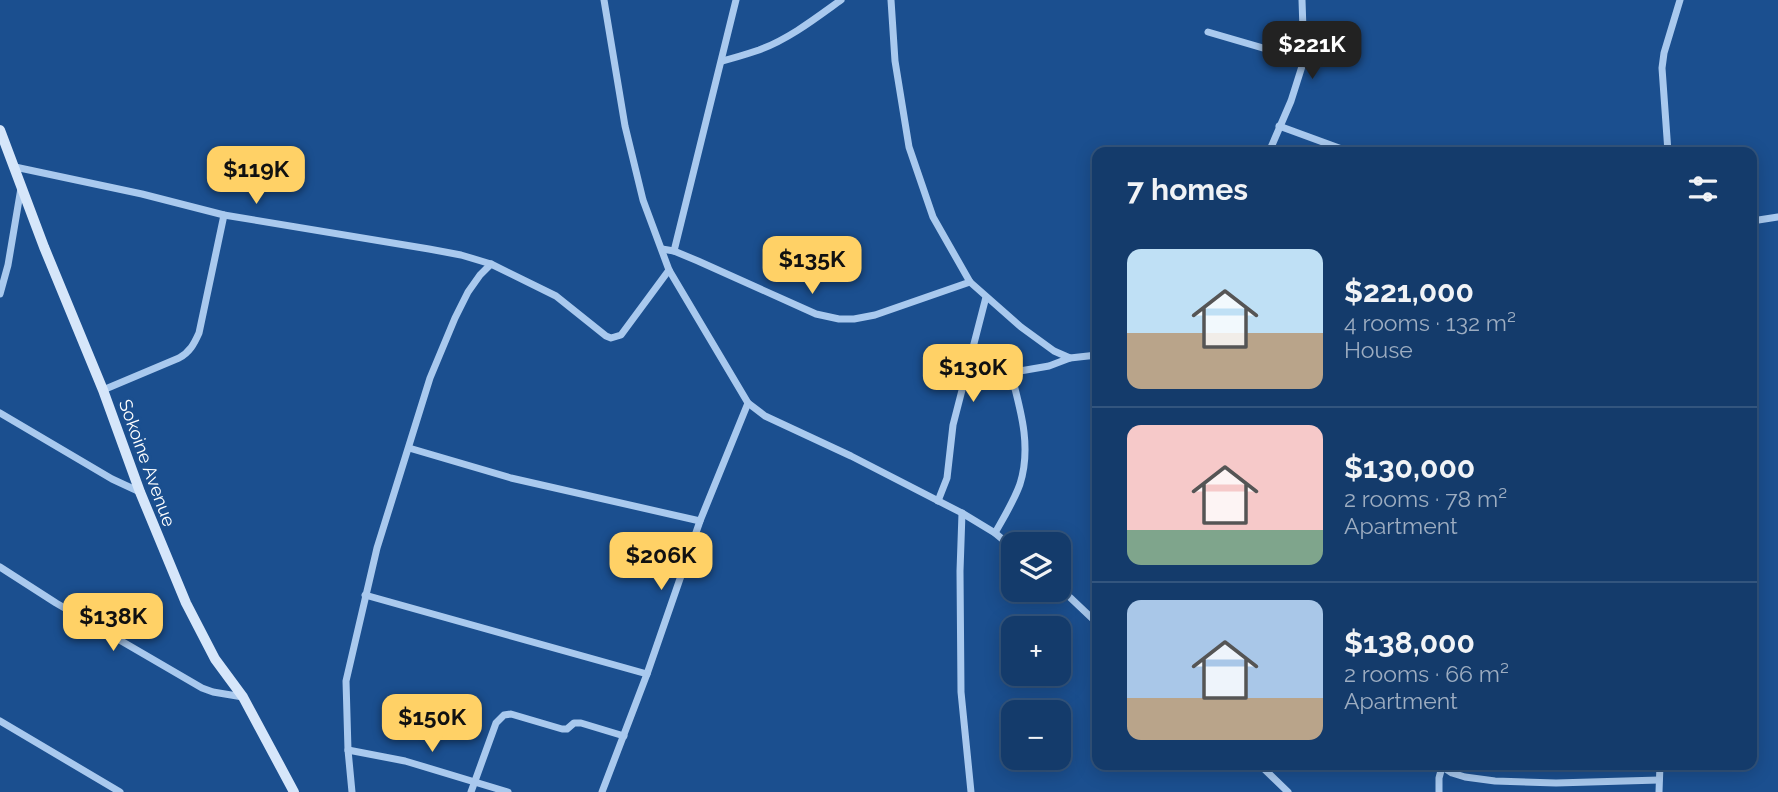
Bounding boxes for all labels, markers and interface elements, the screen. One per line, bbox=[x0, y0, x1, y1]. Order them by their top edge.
pin: $221K bbox=[1263, 22, 1361, 81]
text: $221K bbox=[1278, 30, 1346, 57]
pin: $119K bbox=[207, 146, 305, 206]
text: $119K bbox=[223, 155, 289, 182]
icon: filters bbox=[1684, 170, 1722, 208]
text: 7 homes bbox=[1127, 172, 1248, 207]
pin: $135K bbox=[763, 236, 861, 296]
text: $135K bbox=[779, 245, 845, 272]
text: $221,000 bbox=[1344, 274, 1474, 309]
icon: home bbox=[1183, 277, 1267, 361]
text: 4 rooms · 132 m² bbox=[1344, 309, 1516, 336]
text: House bbox=[1344, 336, 1413, 363]
pin: $130K bbox=[924, 344, 1022, 404]
text: $130K bbox=[939, 353, 1007, 380]
street label: Sokoine Avenue bbox=[115, 396, 180, 530]
text: $130,000 bbox=[1344, 450, 1475, 485]
icon: home bbox=[1183, 453, 1267, 537]
text: 2 rooms · 78 m² bbox=[1344, 485, 1507, 512]
text: Apartment bbox=[1344, 512, 1458, 539]
pin: $206K bbox=[612, 532, 710, 592]
map controls bbox=[1001, 532, 1071, 770]
button: layers bbox=[1001, 532, 1071, 602]
text: $206K bbox=[625, 541, 697, 568]
pin: $138K bbox=[64, 594, 162, 653]
text: $138K bbox=[79, 602, 147, 629]
button: + bbox=[1001, 616, 1071, 686]
text: $138,000 bbox=[1344, 625, 1475, 660]
icon: home bbox=[1183, 628, 1267, 712]
text: 2 rooms · 66 m² bbox=[1344, 660, 1509, 687]
text: Apartment bbox=[1344, 687, 1458, 714]
pin: $150K bbox=[383, 694, 481, 754]
button: − bbox=[1001, 700, 1071, 770]
text: $150K bbox=[398, 703, 466, 730]

